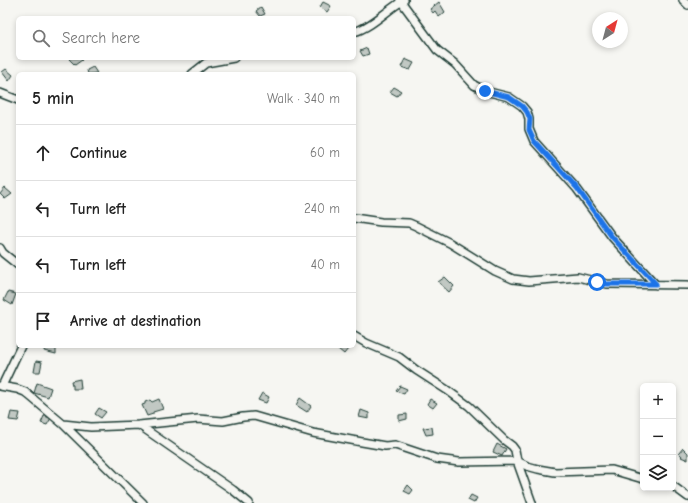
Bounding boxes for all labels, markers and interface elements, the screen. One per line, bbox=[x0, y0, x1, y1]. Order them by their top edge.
north arrow bbox=[592, 12, 628, 48]
search box bbox=[16, 16, 356, 60]
icon: search bbox=[30, 27, 52, 49]
text: Search here bbox=[62, 29, 140, 47]
route end bbox=[476, 82, 494, 100]
text: 5 min bbox=[32, 89, 74, 108]
text: Walk · 340 m bbox=[267, 91, 340, 106]
icon: ahead bbox=[32, 142, 54, 164]
text: Continue bbox=[70, 144, 127, 162]
text: 60 m bbox=[310, 145, 340, 160]
icon: left bbox=[32, 198, 54, 220]
text: Turn left bbox=[70, 200, 126, 218]
text: 240 m bbox=[304, 201, 340, 216]
icon: left bbox=[32, 254, 54, 276]
text: Turn left bbox=[70, 256, 126, 274]
text: 40 m bbox=[311, 257, 340, 272]
route start bbox=[588, 273, 606, 291]
icon: arrive bbox=[32, 310, 54, 332]
text: Arrive at destination bbox=[70, 312, 201, 330]
map controls bbox=[640, 383, 676, 491]
button: + bbox=[640, 383, 676, 419]
button: − bbox=[640, 419, 676, 455]
button: layers bbox=[640, 455, 676, 491]

